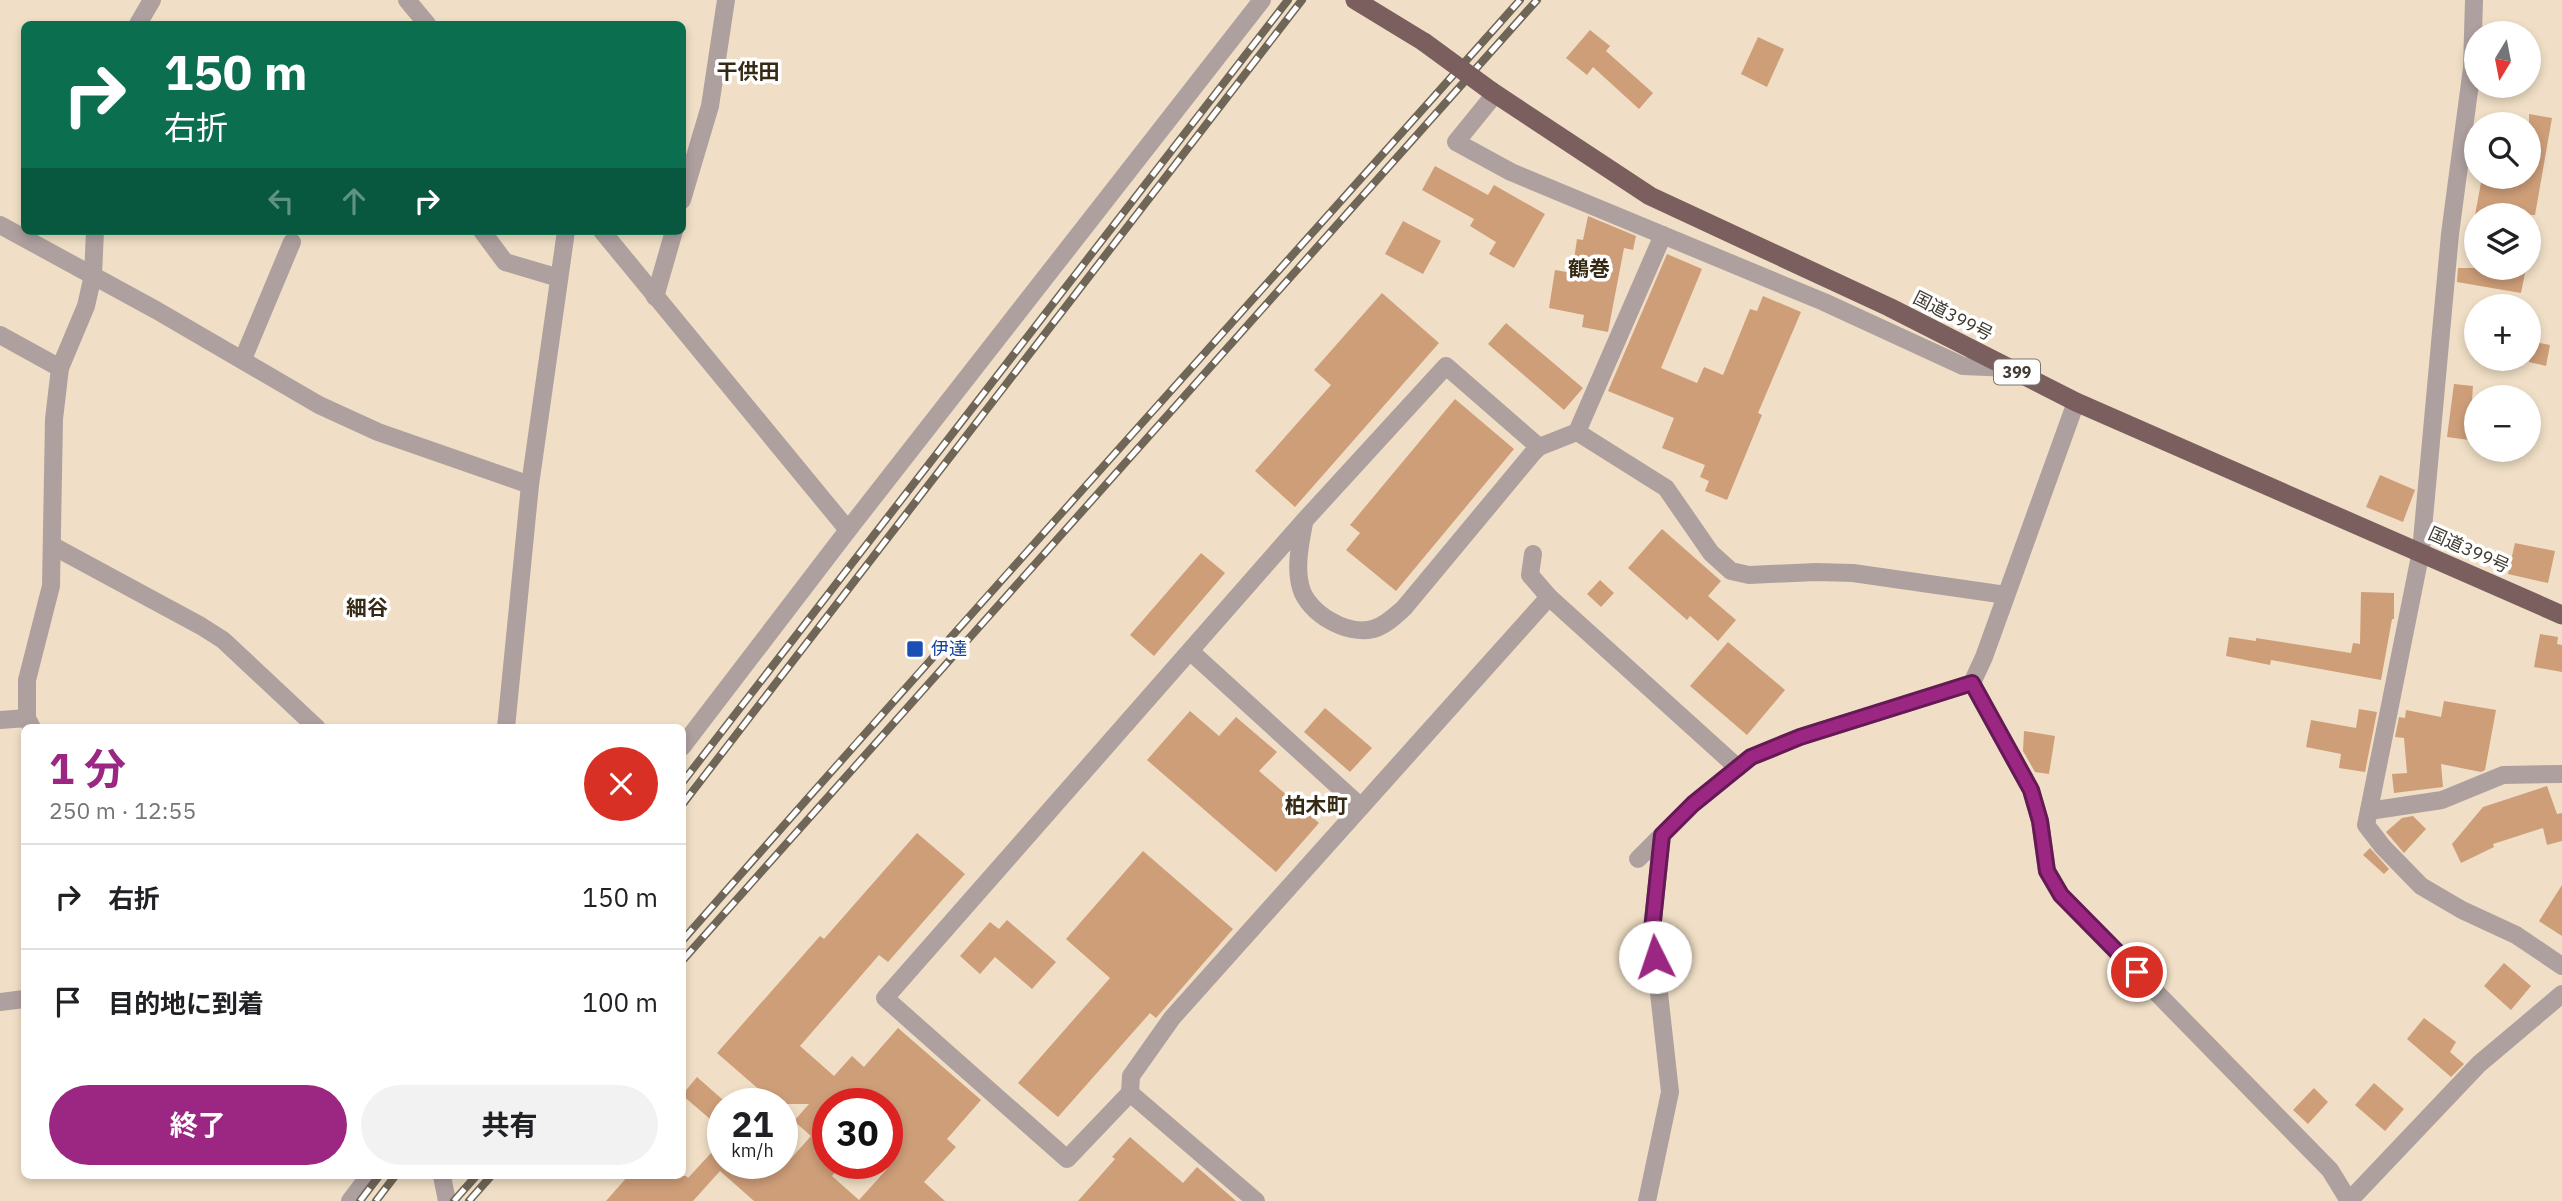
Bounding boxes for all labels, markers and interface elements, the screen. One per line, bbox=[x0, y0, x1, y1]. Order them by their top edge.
north arrow bbox=[2464, 21, 2541, 98]
map controls bbox=[2464, 21, 2541, 462]
text: 150 m bbox=[164, 40, 308, 103]
icon: right bbox=[49, 49, 140, 140]
district label: 干供田 bbox=[717, 57, 780, 85]
text: 右折 bbox=[164, 106, 228, 148]
button: search bbox=[2464, 112, 2541, 189]
icon: left bbox=[262, 182, 300, 220]
icon: ahead bbox=[335, 182, 373, 220]
icon: right bbox=[408, 182, 446, 220]
button: layers bbox=[2464, 203, 2541, 280]
district label: 鶴巻 bbox=[1568, 254, 1610, 282]
street label: 国道399号 bbox=[1910, 286, 1997, 345]
button: + bbox=[2464, 294, 2541, 371]
road number: 399 bbox=[1994, 360, 2040, 384]
button: − bbox=[2464, 385, 2541, 462]
street label: 国道399号 bbox=[2425, 521, 2513, 578]
district label: 細谷 bbox=[346, 593, 388, 621]
place label: 伊達 bbox=[931, 637, 967, 660]
marker: 伊達 bbox=[905, 639, 925, 659]
text: 1 分 bbox=[49, 741, 126, 796]
button: close bbox=[584, 747, 658, 821]
district label: 柏木町 bbox=[1285, 791, 1348, 819]
text: 250 m · 12:55 bbox=[49, 795, 196, 825]
icon: right bbox=[49, 878, 87, 916]
text: 150 m bbox=[582, 880, 658, 914]
text: 右折 bbox=[108, 881, 160, 915]
position arrow bbox=[1618, 920, 1692, 994]
pin bbox=[2107, 942, 2167, 1002]
icon: arrive bbox=[2118, 953, 2156, 991]
icon: arrive bbox=[49, 983, 87, 1021]
text: 100 m bbox=[582, 985, 658, 1019]
text: 目的地に到着 bbox=[108, 986, 264, 1020]
button: 終了 bbox=[49, 1085, 347, 1165]
button: 共有 bbox=[361, 1085, 658, 1165]
speed limit sign: 30 bbox=[812, 1088, 903, 1179]
text: 21 bbox=[731, 1101, 774, 1147]
text: km/h bbox=[731, 1139, 774, 1162]

